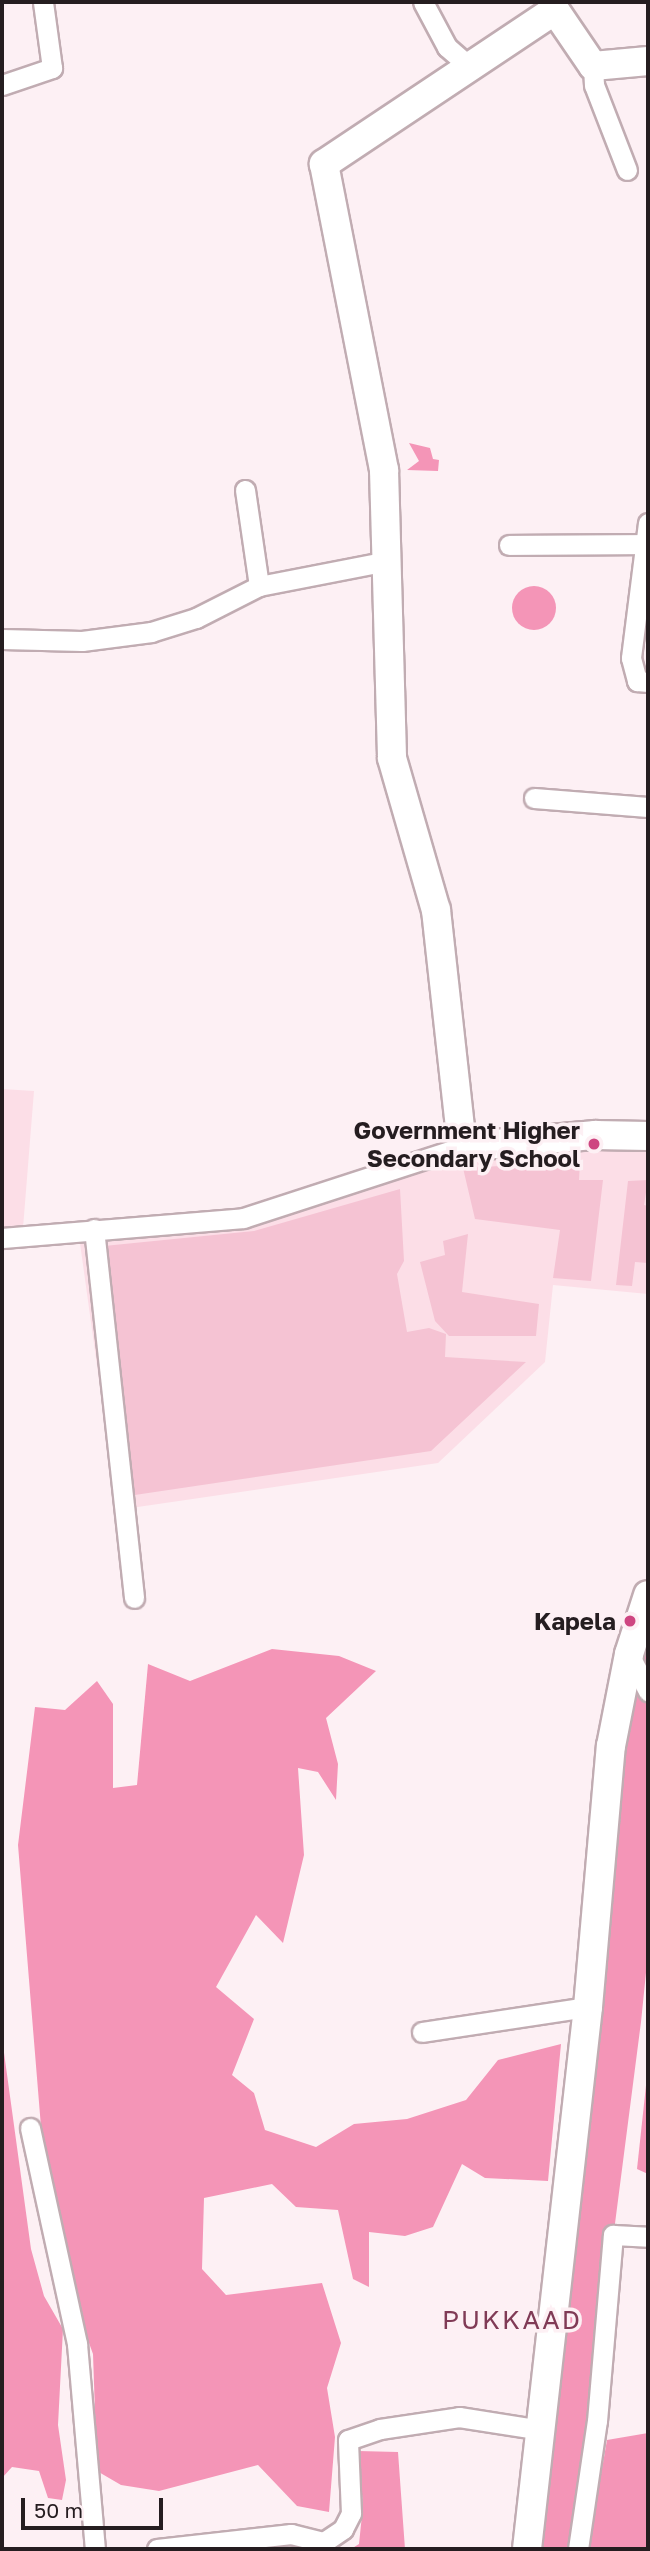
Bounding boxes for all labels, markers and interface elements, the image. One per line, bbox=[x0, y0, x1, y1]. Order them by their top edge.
place label: Government Higher Secondary School bbox=[354, 1116, 580, 1172]
marker: Government Higher Secondary School bbox=[586, 1136, 602, 1152]
place label: Kapela bbox=[534, 1607, 616, 1635]
marker: Kapela bbox=[622, 1613, 638, 1629]
district label: PUKKAAD bbox=[443, 2304, 581, 2336]
scale bar bbox=[24, 2484, 166, 2528]
text: 50 m bbox=[34, 2497, 83, 2523]

